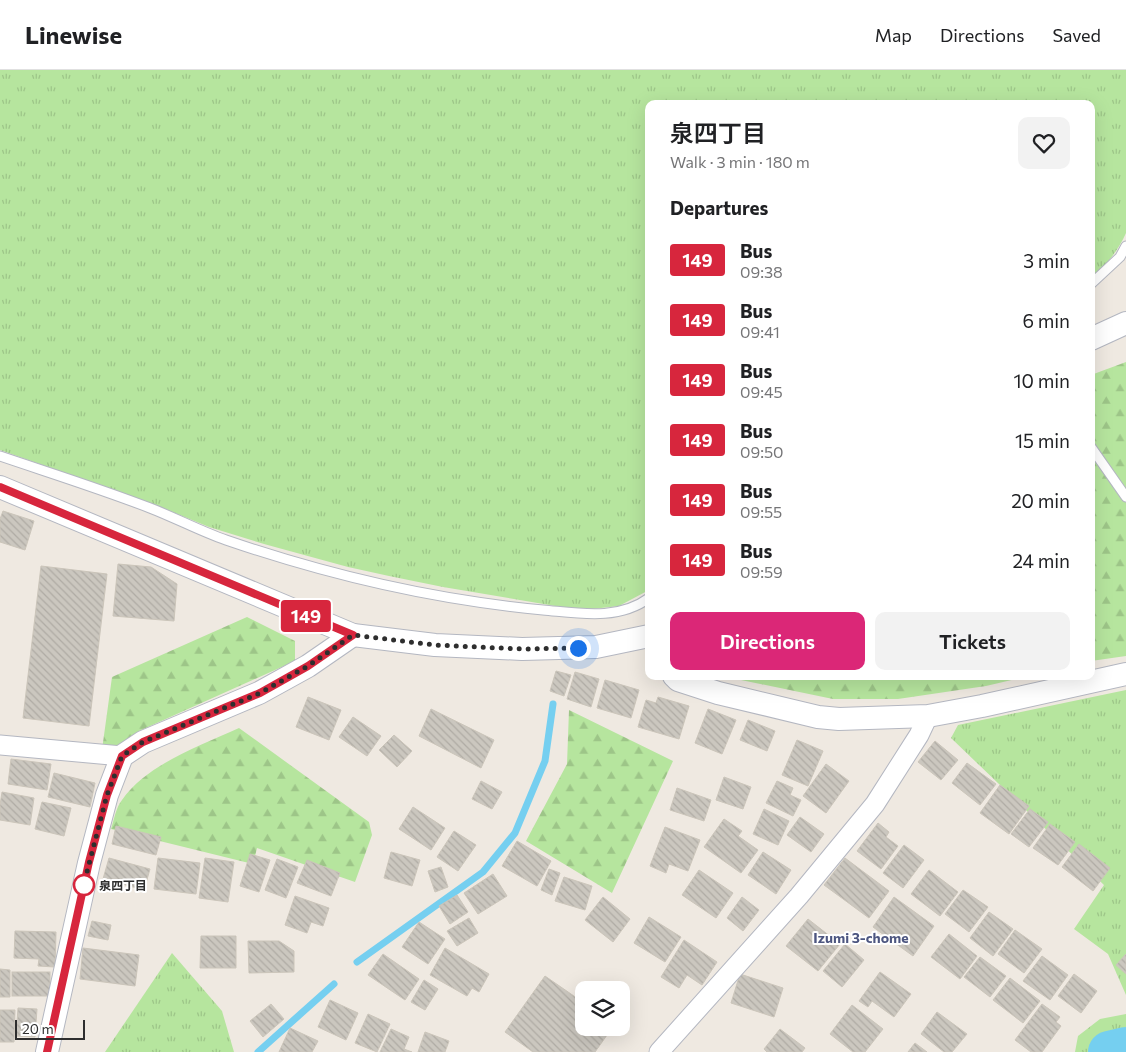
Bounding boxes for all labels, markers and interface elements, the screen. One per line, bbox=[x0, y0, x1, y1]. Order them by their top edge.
text: Linewise bbox=[25, 20, 122, 49]
text: Map bbox=[875, 24, 912, 46]
text: Directions bbox=[940, 24, 1024, 46]
text: Saved bbox=[1052, 24, 1101, 46]
button: heart bbox=[1018, 117, 1070, 169]
text: 泉四丁目 bbox=[670, 118, 766, 147]
text: Walk · 3 min · 180 m bbox=[670, 152, 810, 171]
text: Departures bbox=[670, 196, 768, 219]
text: Bus bbox=[740, 239, 772, 262]
text: 149 bbox=[682, 249, 713, 271]
text: 3 min bbox=[1023, 249, 1070, 272]
text: 09:38 bbox=[740, 262, 783, 281]
text: Bus bbox=[740, 299, 772, 322]
text: 149 bbox=[682, 309, 713, 331]
text: 6 min bbox=[1022, 309, 1070, 332]
text: 09:41 bbox=[740, 322, 780, 341]
text: Bus bbox=[740, 359, 772, 382]
text: 149 bbox=[682, 369, 713, 391]
text: 10 min bbox=[1013, 369, 1070, 392]
text: 09:45 bbox=[740, 382, 783, 401]
text: Bus bbox=[740, 419, 772, 442]
text: 149 bbox=[682, 429, 713, 451]
text: 15 min bbox=[1015, 429, 1070, 452]
text: 09:50 bbox=[740, 442, 784, 461]
text: Bus bbox=[740, 479, 772, 502]
text: 149 bbox=[682, 489, 713, 511]
text: 20 min bbox=[1011, 489, 1070, 512]
text: 09:55 bbox=[740, 502, 782, 521]
text: Bus bbox=[740, 539, 772, 562]
text: 149 bbox=[682, 549, 713, 571]
text: 24 min bbox=[1012, 549, 1070, 572]
text: 09:59 bbox=[740, 562, 783, 581]
line badge: 149 bbox=[277, 600, 335, 632]
text: 149 bbox=[291, 605, 321, 627]
button: Directions bbox=[670, 612, 865, 670]
button: Tickets bbox=[875, 612, 1070, 670]
your location bbox=[566, 636, 591, 661]
marker: 泉四丁目 bbox=[73, 874, 95, 896]
place label: 泉四丁目 bbox=[99, 878, 147, 892]
district label: Izumi 3-chome bbox=[813, 929, 909, 946]
map controls bbox=[575, 981, 630, 1036]
button: layers bbox=[575, 981, 630, 1036]
scale bar bbox=[15, 1017, 85, 1040]
text: 20 m bbox=[22, 1020, 54, 1037]

